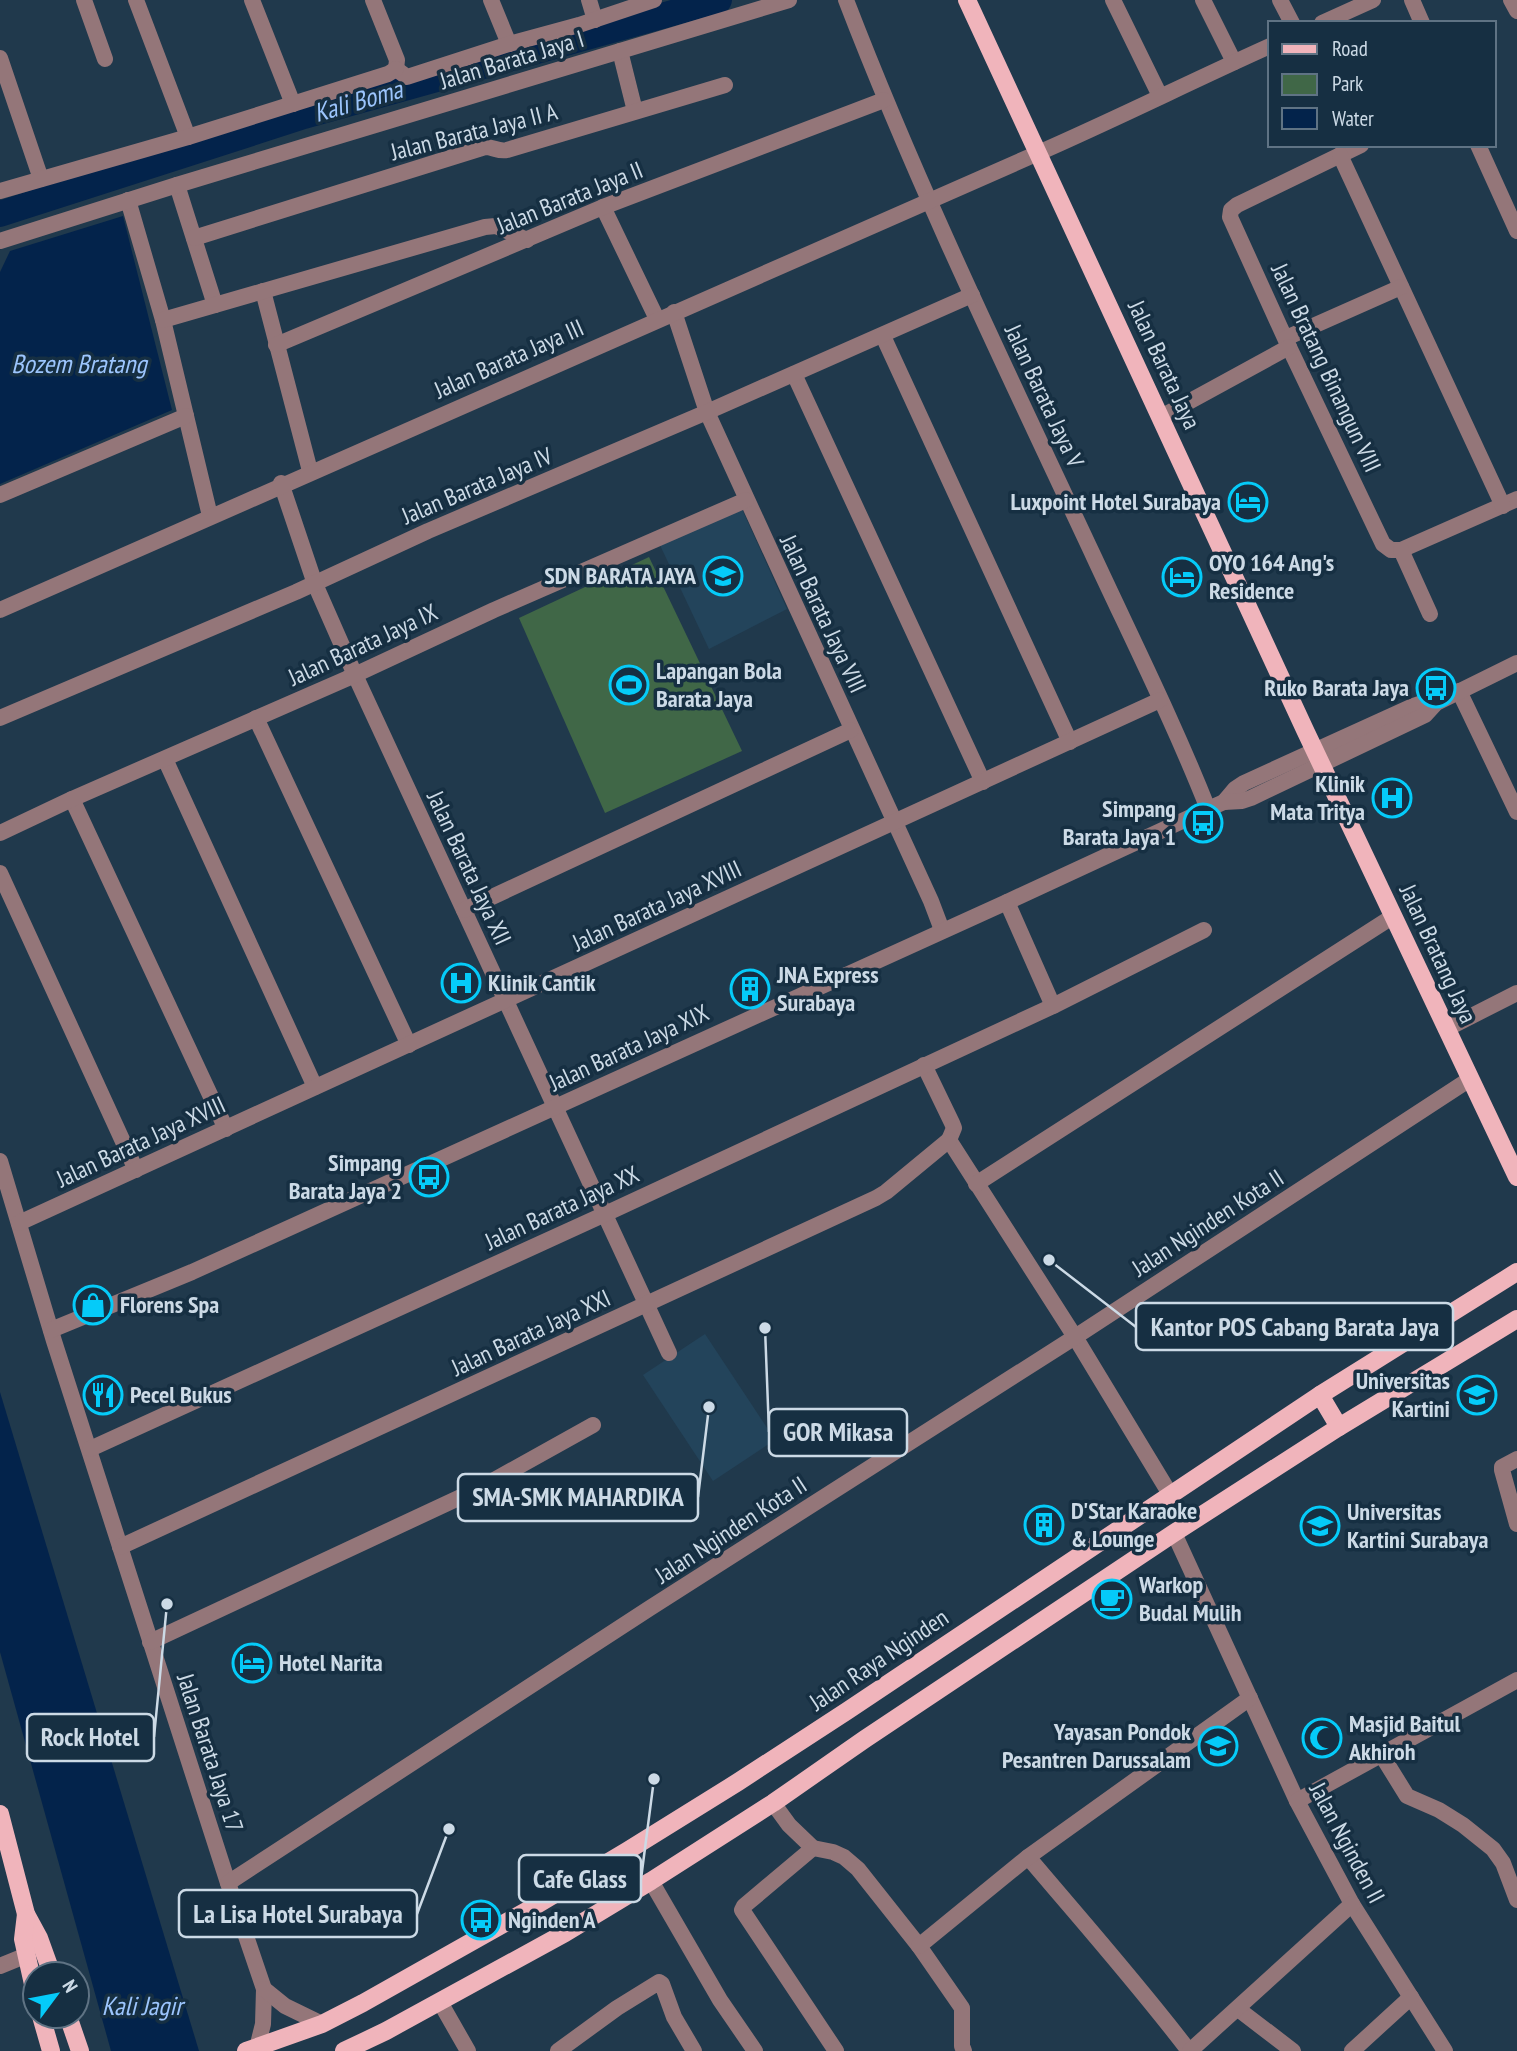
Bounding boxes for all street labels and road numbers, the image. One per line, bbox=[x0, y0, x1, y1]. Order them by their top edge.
street label: Jalan Barata Jaya I bbox=[435, 23, 588, 96]
street label: Jalan Barata Jaya II A bbox=[386, 96, 561, 167]
street label: Jalan Barata Jaya II bbox=[491, 154, 647, 241]
street label: Jalan Bratang Binangun VIII bbox=[1264, 258, 1388, 477]
street label: Jalan Barata Jaya bbox=[1121, 295, 1208, 434]
street label: Jalan Barata Jaya III bbox=[428, 312, 588, 406]
street label: Jalan Barata Jaya V bbox=[997, 318, 1091, 473]
street label: Jalan Barata Jaya IV bbox=[396, 440, 557, 532]
street label: Jalan Barata Jaya VIII bbox=[773, 529, 874, 698]
street label: Jalan Barata Jaya IX bbox=[282, 596, 442, 693]
street label: Jalan Barata Jaya XII bbox=[420, 785, 519, 950]
street label: Jalan Barata Jaya XVIII bbox=[567, 853, 746, 959]
street label: Jalan Bratang Jaya bbox=[1392, 878, 1484, 1028]
street label: Jalan Barata Jaya XIX bbox=[543, 997, 714, 1099]
street label: Jalan Barata Jaya XVIII bbox=[51, 1089, 230, 1195]
street label: Jalan Barata Jaya XX bbox=[479, 1158, 644, 1257]
street label: Jalan Nginden Kota II bbox=[1125, 1162, 1290, 1284]
street label: Jalan Barata Jaya XXI bbox=[445, 1282, 615, 1383]
street label: Jalan Nginden Kota II bbox=[648, 1469, 813, 1591]
street label: Jalan Raya Nginden bbox=[803, 1602, 954, 1718]
street label: Jalan Barata Jaya 17 bbox=[170, 1669, 251, 1836]
street label: Jalan Nginden II bbox=[1302, 1776, 1392, 1908]

